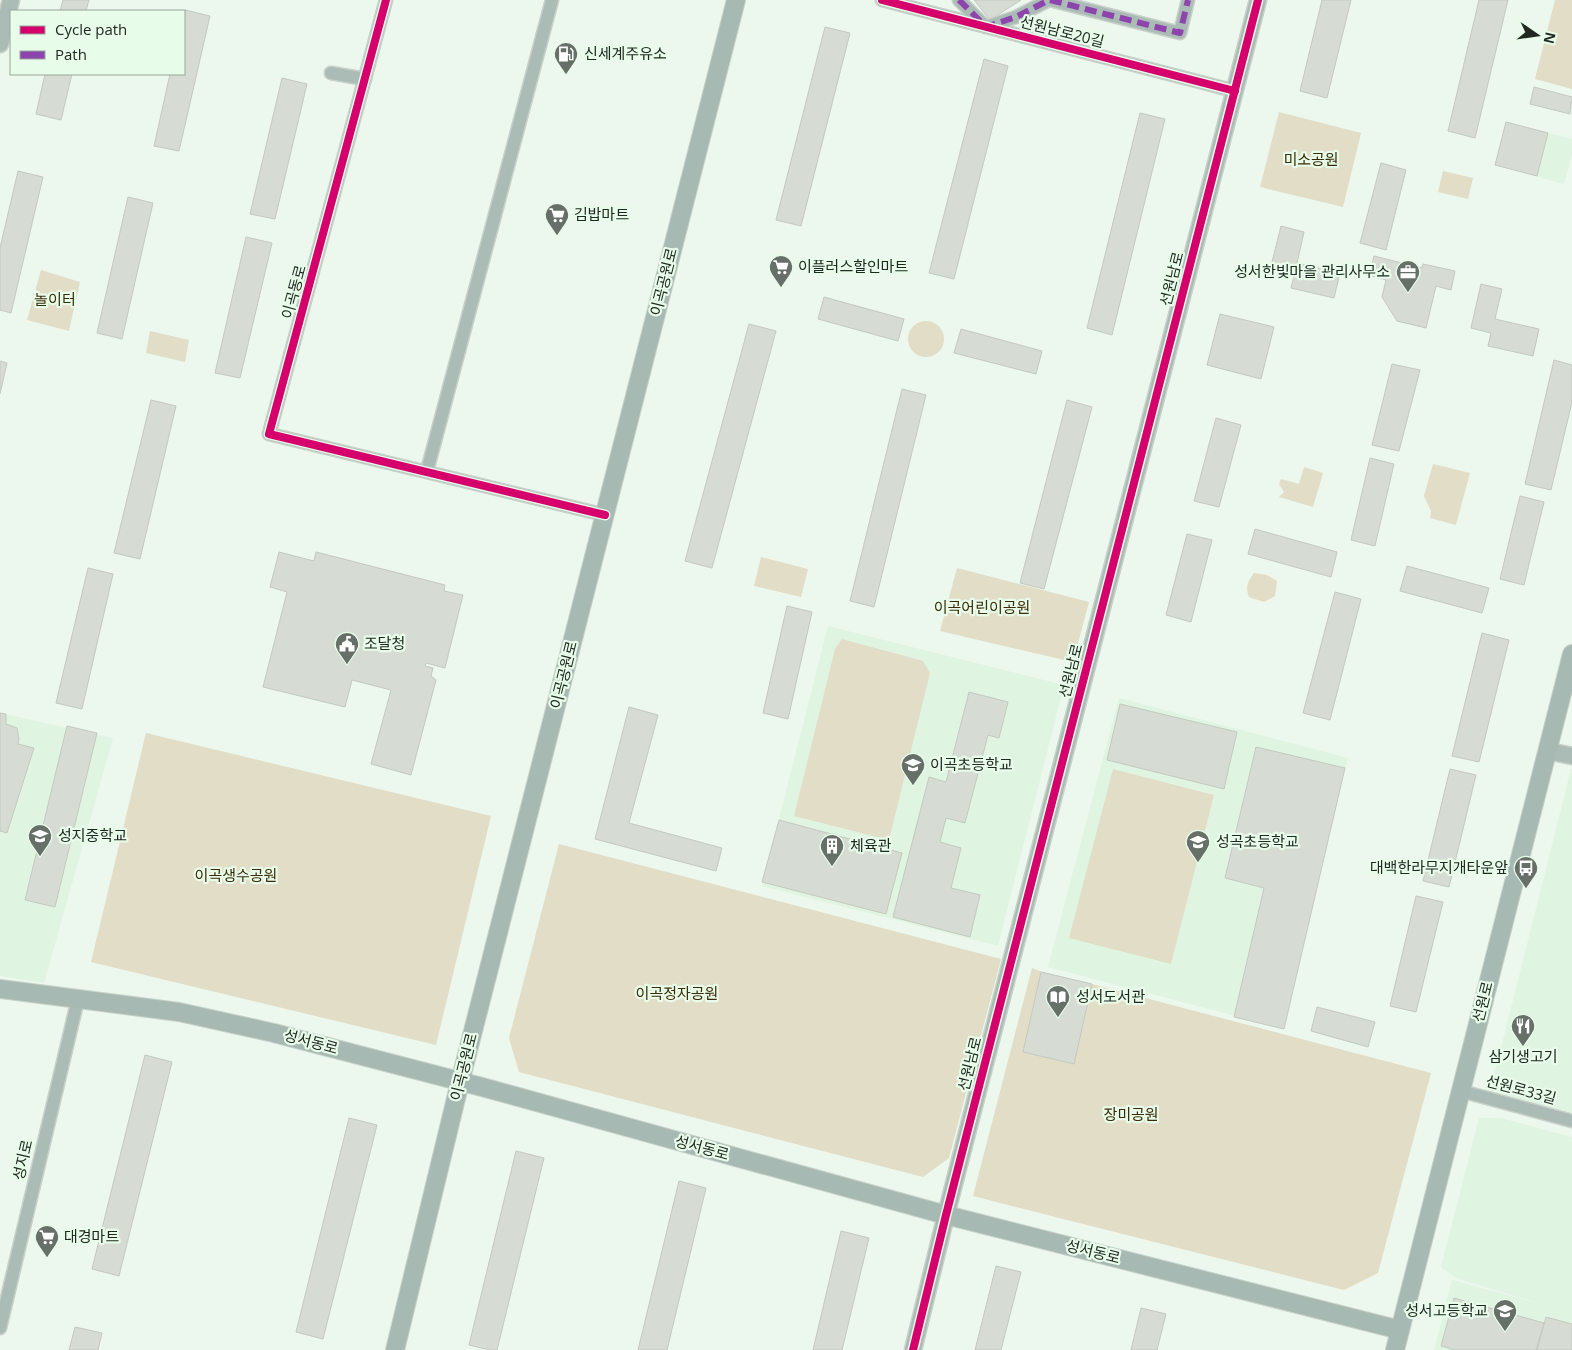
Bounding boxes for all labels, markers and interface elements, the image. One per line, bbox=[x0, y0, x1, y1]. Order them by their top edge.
legend bbox=[10, 10, 185, 75]
north arrow bbox=[1512, 10, 1562, 60]
street label: 선원남로20길 bbox=[1018, 11, 1106, 51]
text: Cycle path bbox=[55, 19, 127, 39]
text: N bbox=[1540, 30, 1561, 46]
fuel station icon: 신세계주유소 bbox=[553, 41, 579, 75]
place label: 신세계주유소 bbox=[584, 43, 667, 63]
text: Path bbox=[55, 44, 87, 64]
park label: 미소공원 bbox=[1283, 149, 1339, 169]
supermarket icon: 김밥마트 bbox=[544, 202, 570, 236]
place label: 김밥마트 bbox=[574, 204, 629, 224]
street label: 이곡공원로 bbox=[645, 246, 681, 318]
street label: 선원남로 bbox=[1155, 250, 1187, 308]
supermarket icon: 이플러스할인마트 bbox=[768, 254, 794, 288]
place label: 이플러스할인마트 bbox=[798, 256, 909, 276]
office icon: 성서한빛마을 관리사무소 bbox=[1395, 259, 1421, 293]
place label: 성서한빛마을 관리사무소 bbox=[1234, 261, 1390, 281]
street label: 이곡동로 bbox=[276, 262, 310, 321]
park label: 놀이터 bbox=[34, 289, 76, 309]
park label: 이곡어린이공원 bbox=[934, 597, 1030, 617]
public building icon: 조달청 bbox=[334, 631, 360, 665]
place label: 조달청 bbox=[364, 633, 405, 653]
street label: 이곡공원로 bbox=[545, 639, 581, 711]
street label: 선원남로 bbox=[1054, 642, 1086, 700]
school or university icon: 이곡초등학교 bbox=[900, 752, 926, 786]
place label: 이곡초등학교 bbox=[930, 754, 1013, 774]
school or university icon: 성지중학교 bbox=[27, 823, 53, 857]
place label: 성지중학교 bbox=[58, 825, 127, 845]
school or university icon: 성곡초등학교 bbox=[1185, 829, 1211, 863]
place label: 성곡초등학교 bbox=[1216, 831, 1299, 851]
building icon: 체육관 bbox=[819, 833, 845, 867]
place label: 체육관 bbox=[850, 835, 892, 855]
bus stop icon: 대백한라무지개타운앞 bbox=[1513, 855, 1539, 889]
place label: 대백한라무지개타운앞 bbox=[1370, 857, 1508, 877]
park label: 이곡생수공원 bbox=[195, 865, 277, 885]
street label: 선원로 bbox=[1467, 979, 1497, 1024]
park label: 이곡정자공원 bbox=[636, 983, 718, 1003]
library icon: 성서도서관 bbox=[1045, 984, 1071, 1018]
place label: 성서도서관 bbox=[1076, 986, 1145, 1006]
restaurant icon: 삼기생고기 bbox=[1510, 1013, 1536, 1047]
street label: 성서동로 bbox=[282, 1024, 341, 1058]
street label: 이곡공원로 bbox=[445, 1031, 481, 1103]
street label: 선원남로 bbox=[953, 1035, 985, 1093]
place label: 삼기생고기 bbox=[1488, 1046, 1558, 1066]
street label: 선원로33길 bbox=[1484, 1070, 1559, 1108]
park label: 장미공원 bbox=[1103, 1104, 1159, 1124]
street label: 성서동로 bbox=[673, 1130, 732, 1164]
street label: 성지로 bbox=[8, 1137, 36, 1182]
supermarket icon: 대경마트 bbox=[34, 1224, 60, 1258]
place label: 대경마트 bbox=[64, 1226, 119, 1246]
street label: 성서동로 bbox=[1064, 1235, 1122, 1267]
school or university icon: 성서고등학교 bbox=[1492, 1298, 1518, 1332]
place label: 성서고등학교 bbox=[1405, 1300, 1488, 1320]

